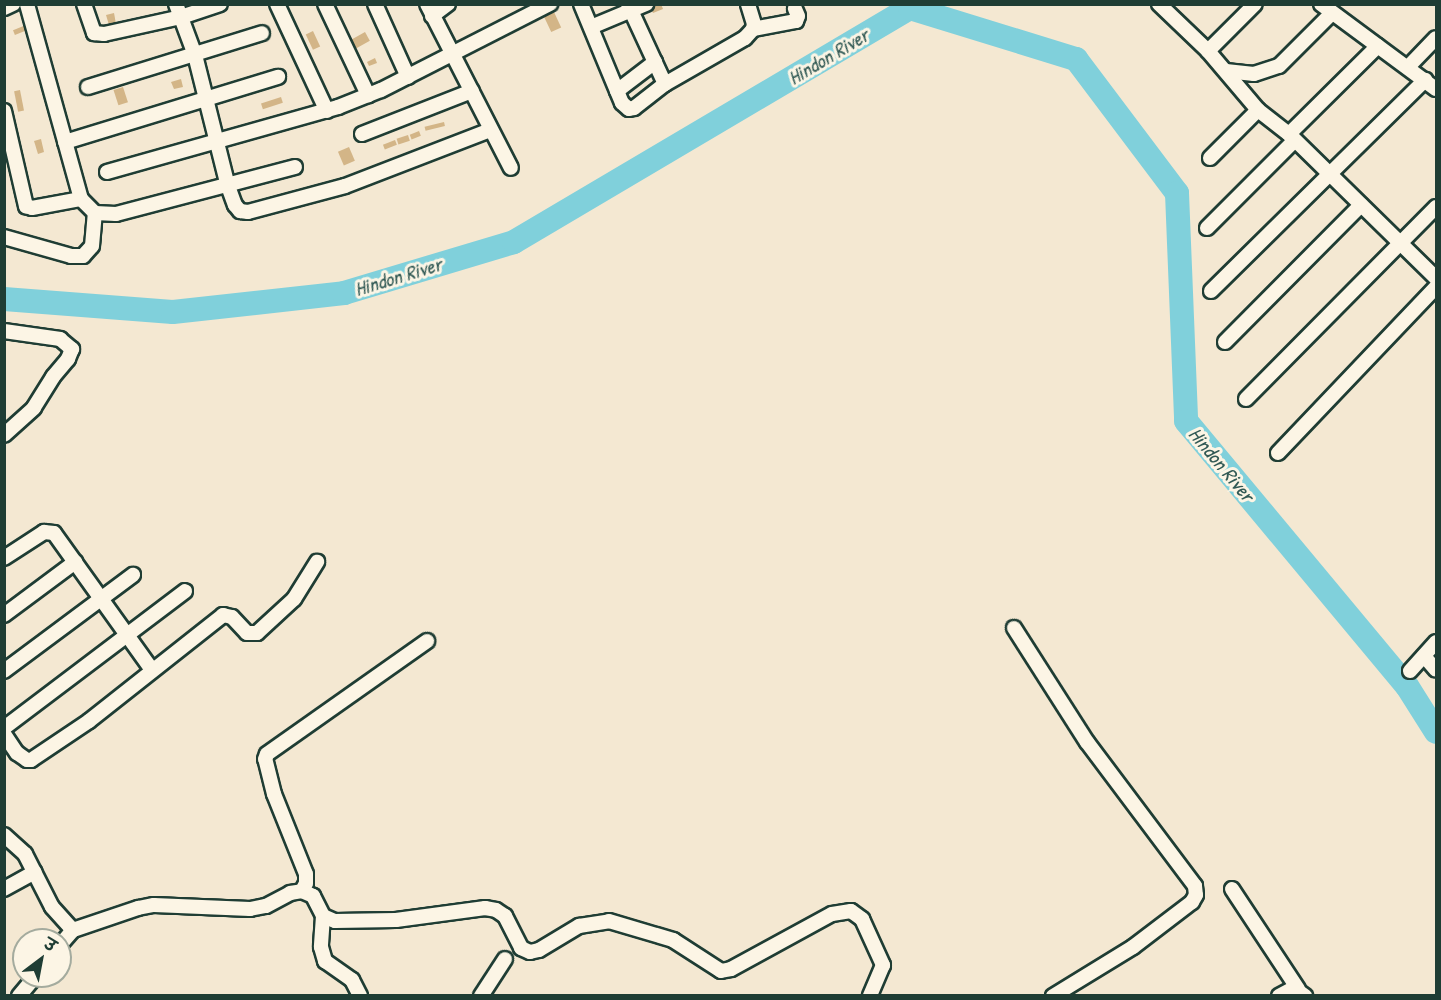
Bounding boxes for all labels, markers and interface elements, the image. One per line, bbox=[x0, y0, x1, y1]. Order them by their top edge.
water label: Hindon River bbox=[783, 23, 873, 89]
water label: Hindon River bbox=[352, 251, 444, 301]
water label: Hindon River bbox=[1184, 422, 1260, 506]
north arrow bbox=[12, 928, 72, 988]
text: उ bbox=[40, 932, 61, 957]

